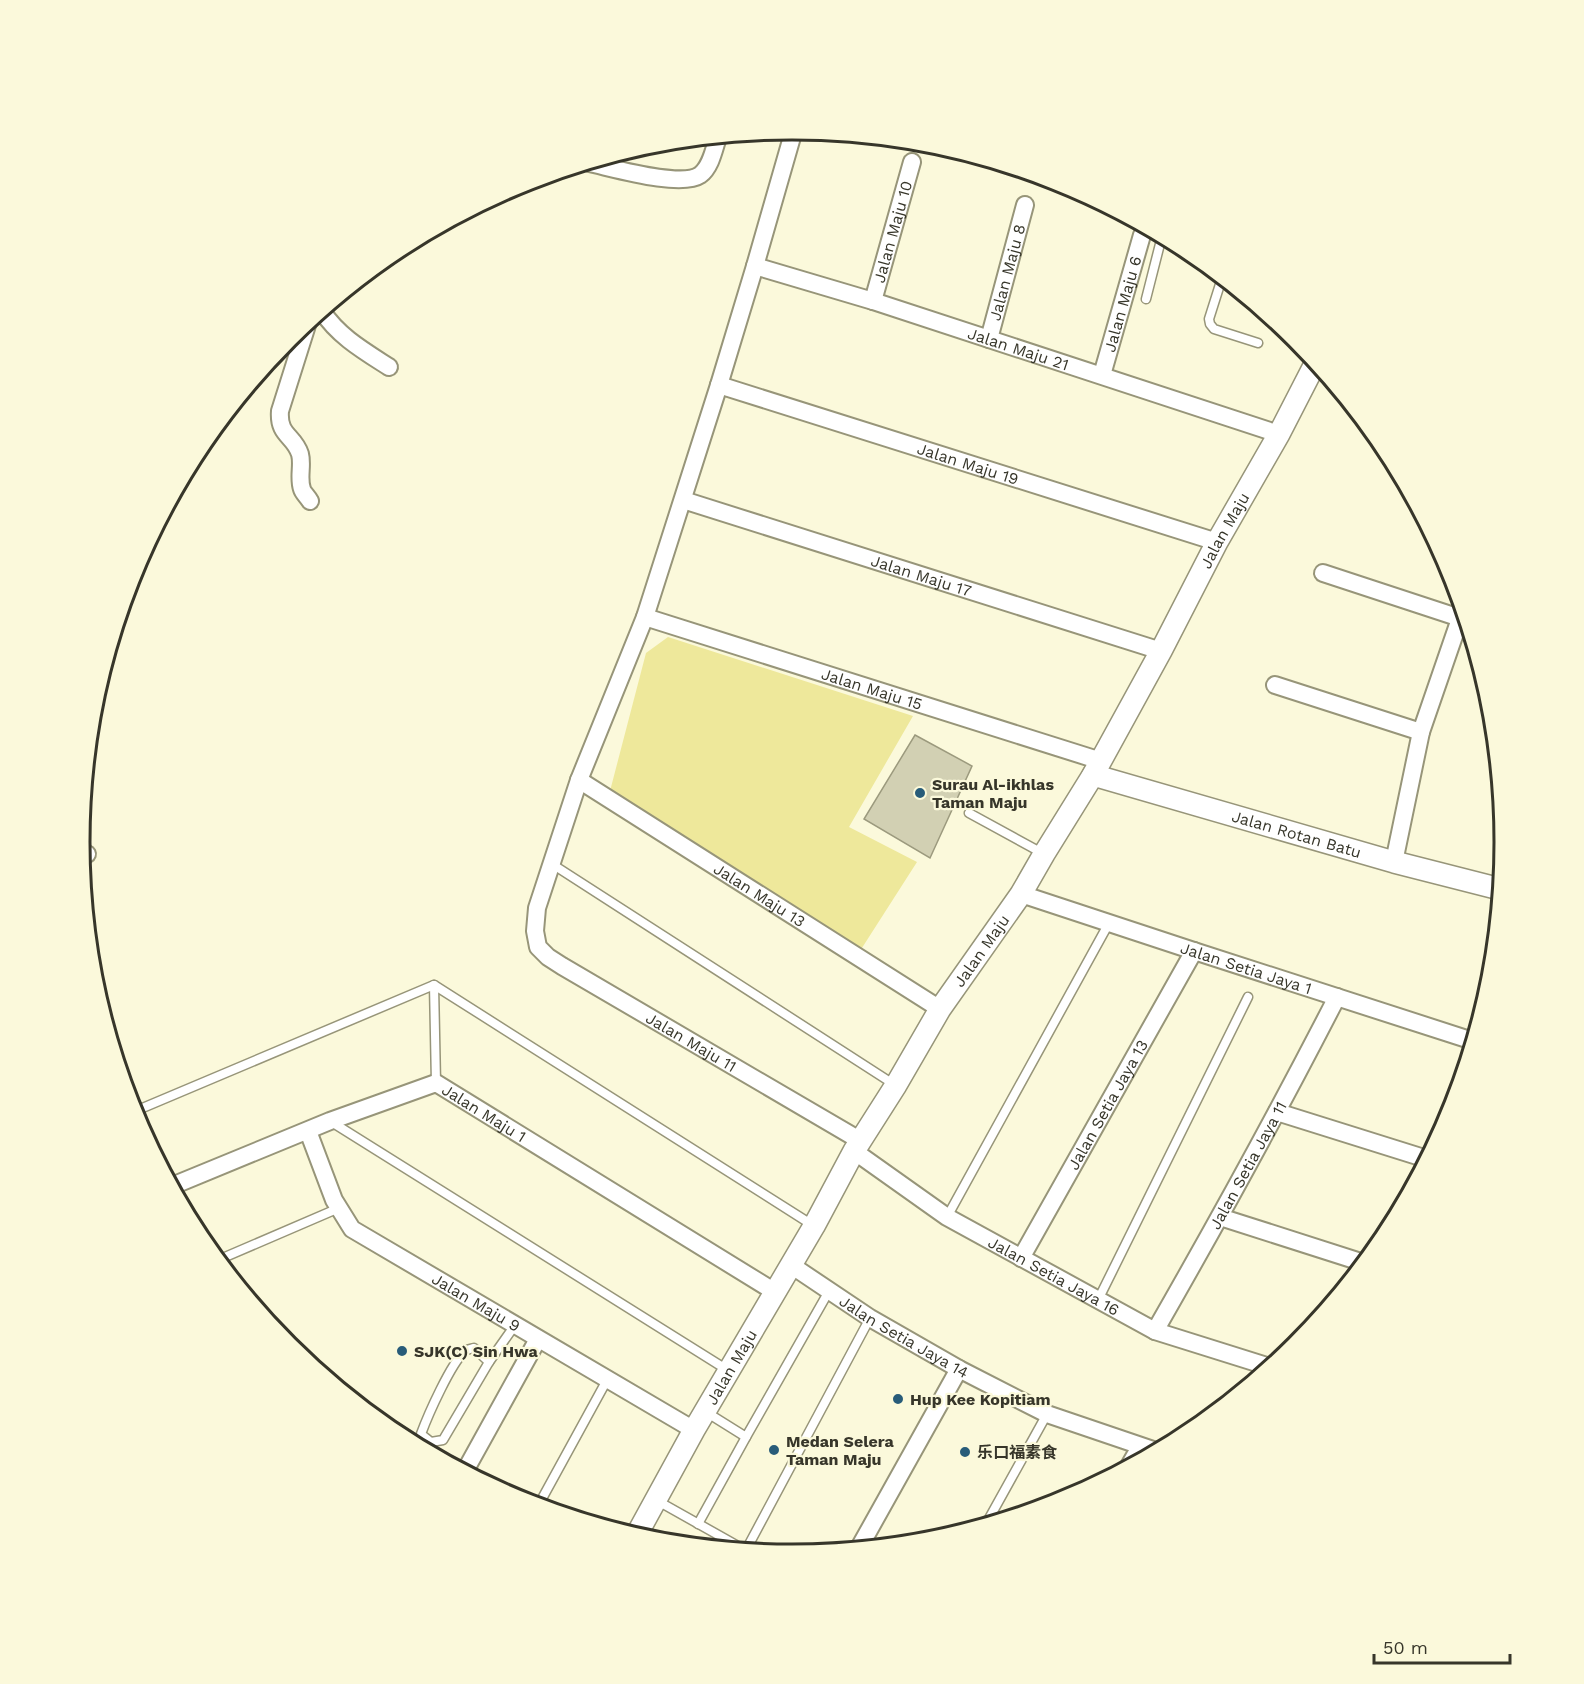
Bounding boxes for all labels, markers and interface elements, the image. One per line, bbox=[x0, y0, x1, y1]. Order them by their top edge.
street label: Jalan Maju 10 bbox=[870, 179, 916, 285]
street label: Jalan Maju 8 bbox=[985, 222, 1029, 323]
street label: Jalan Maju 6 bbox=[1100, 254, 1146, 354]
street label: Jalan Maju 21 bbox=[965, 324, 1071, 374]
street label: Jalan Maju 19 bbox=[915, 439, 1021, 489]
street label: Jalan Maju bbox=[1196, 489, 1253, 572]
street label: Jalan Maju 17 bbox=[869, 551, 974, 601]
street label: Jalan Maju 15 bbox=[819, 664, 925, 714]
place label: Surau Al-ikhlas Taman Maju bbox=[932, 775, 1054, 812]
marker: Surau Al-ikhlas Taman Maju bbox=[913, 786, 927, 800]
street label: Jalan Rotan Batu bbox=[1230, 807, 1364, 862]
street label: Jalan Maju 13 bbox=[710, 859, 809, 931]
street label: Jalan Maju bbox=[950, 911, 1013, 991]
street label: Jalan Setia Jaya 1 bbox=[1178, 938, 1314, 998]
street label: Jalan Maju 11 bbox=[643, 1008, 740, 1076]
street label: Jalan Setia Jaya 13 bbox=[1064, 1037, 1152, 1173]
street label: Jalan Maju 1 bbox=[438, 1080, 529, 1146]
street label: Jalan Setia Jaya 11 bbox=[1205, 1098, 1291, 1233]
street label: Jalan Setia Jaya 16 bbox=[985, 1233, 1123, 1320]
street label: Jalan Maju 9 bbox=[428, 1269, 524, 1336]
street label: Jalan Setia Jaya 14 bbox=[836, 1291, 972, 1382]
street label: Jalan Maju bbox=[702, 1326, 761, 1408]
place label: SJK(C) Sin Hwa bbox=[414, 1342, 538, 1361]
marker: SJK(C) Sin Hwa bbox=[395, 1344, 409, 1358]
place label: Hup Kee Kopitiam bbox=[910, 1390, 1051, 1409]
marker: Hup Kee Kopitiam bbox=[891, 1392, 905, 1406]
place label: Medan Selera Taman Maju bbox=[786, 1432, 894, 1469]
marker: Medan Selera Taman Maju bbox=[767, 1443, 781, 1457]
place label: 乐口福素食 bbox=[977, 1443, 1058, 1462]
marker: 乐口福素食 bbox=[958, 1445, 972, 1459]
scale bar bbox=[1374, 1627, 1510, 1665]
text: 50 m bbox=[1383, 1637, 1428, 1658]

